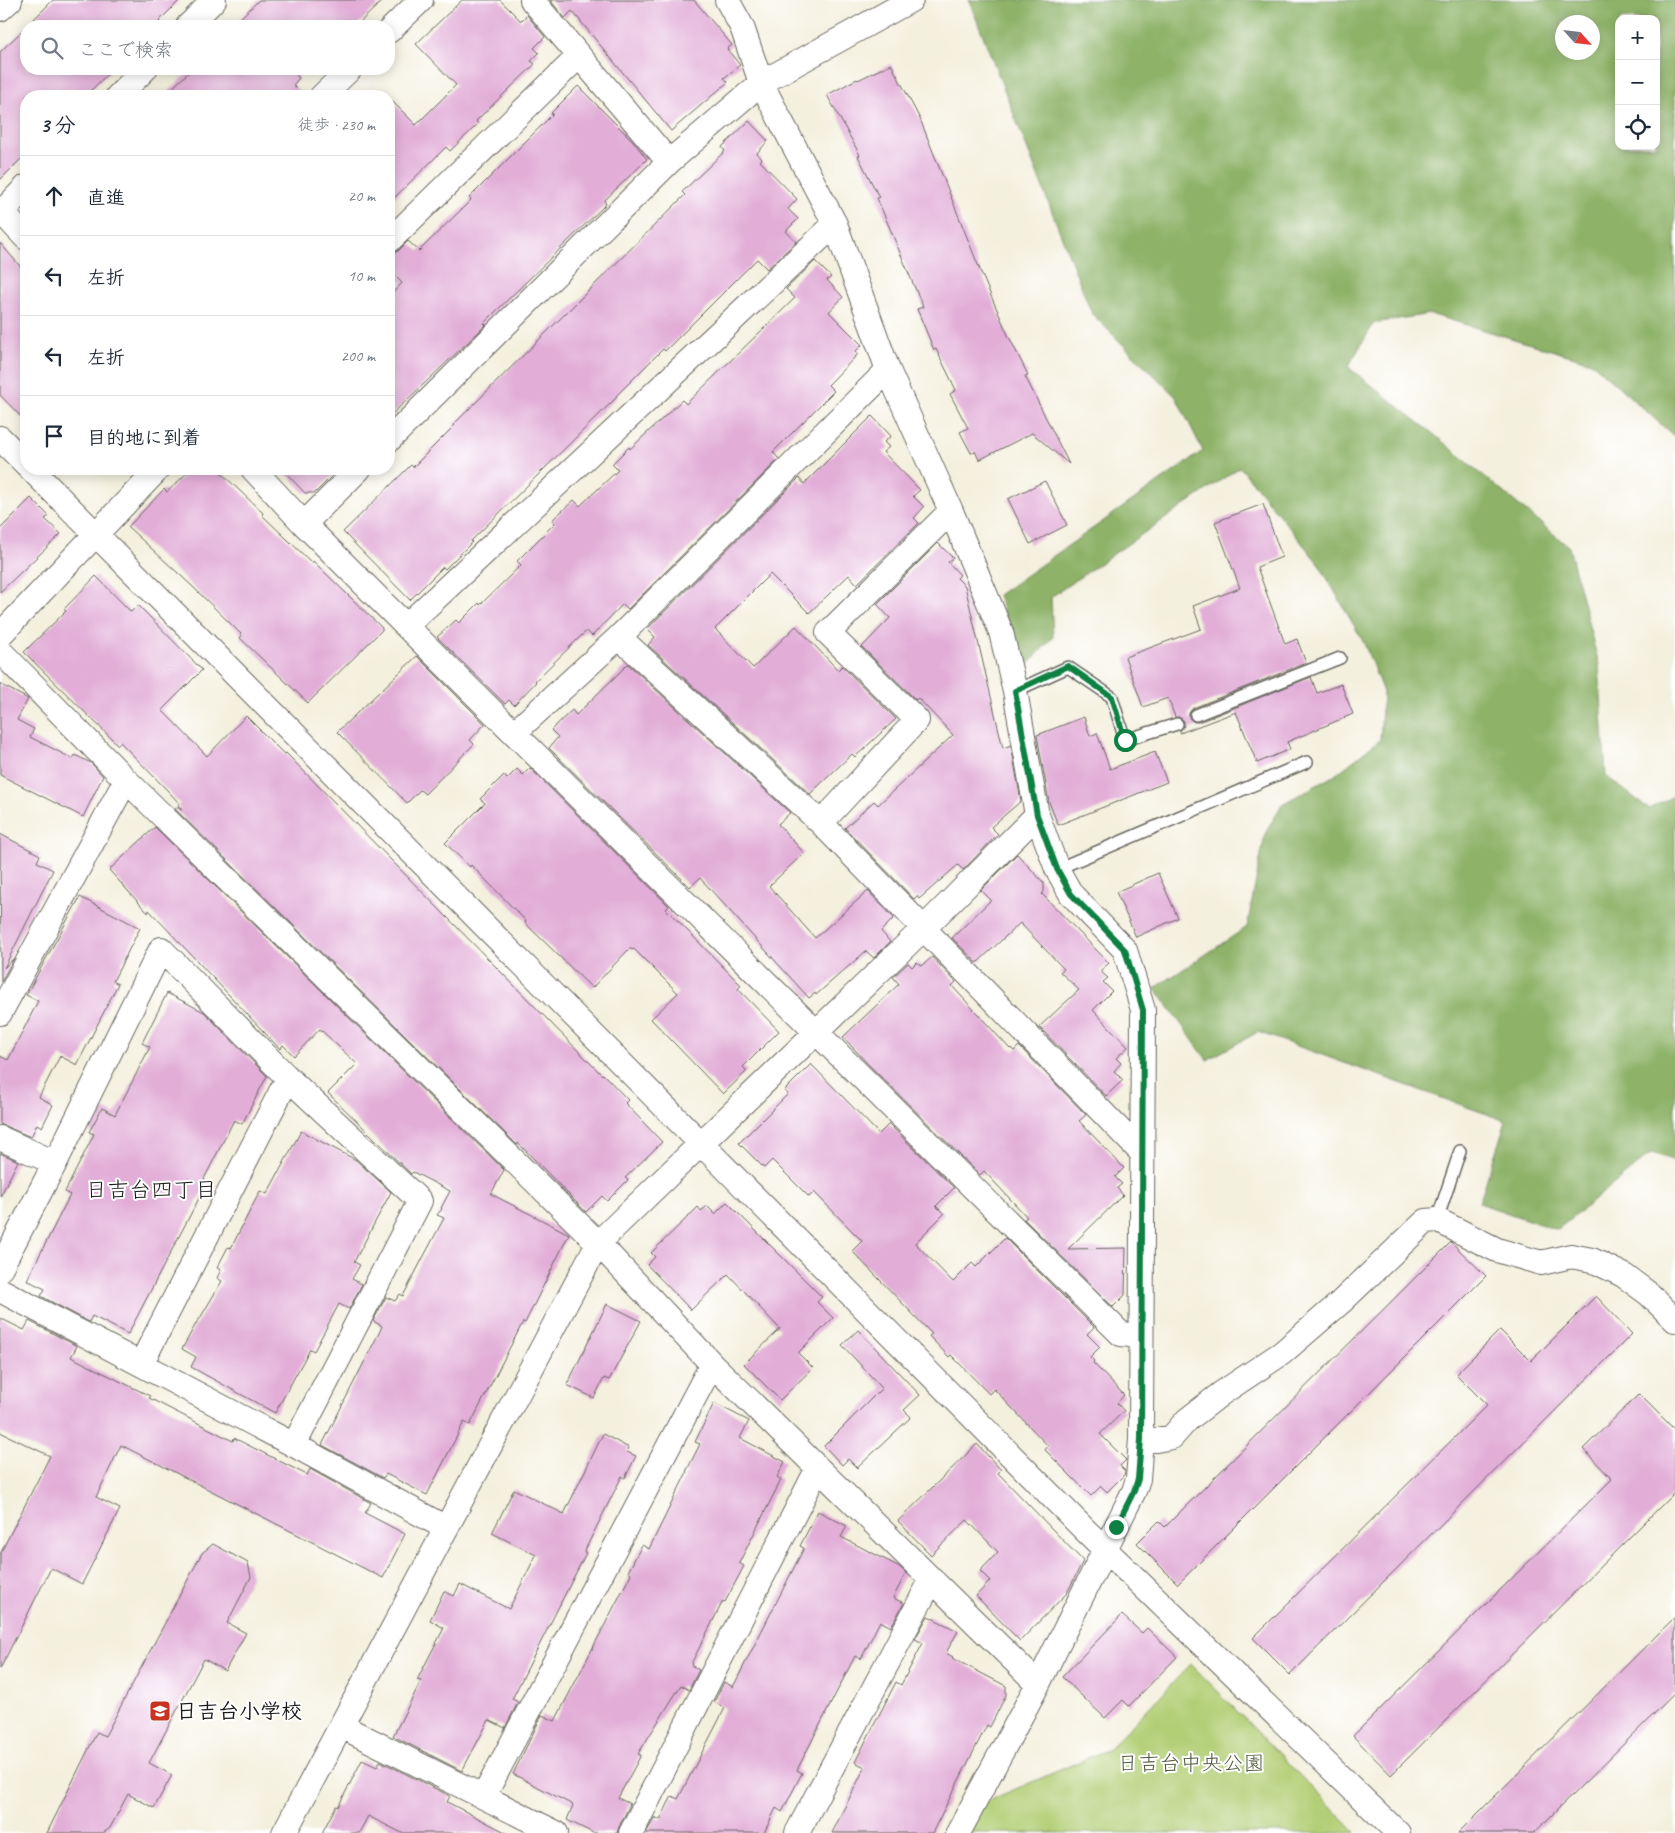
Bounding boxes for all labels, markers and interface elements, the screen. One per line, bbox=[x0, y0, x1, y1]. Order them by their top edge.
north arrow bbox=[1555, 15, 1600, 60]
map controls bbox=[1615, 15, 1660, 150]
button: + bbox=[1615, 15, 1660, 60]
search box bbox=[20, 20, 395, 75]
icon: search bbox=[38, 34, 66, 62]
text: ここで検索 bbox=[78, 38, 173, 62]
button: − bbox=[1615, 60, 1660, 105]
button: locate bbox=[1615, 105, 1660, 150]
text: 3 分 bbox=[40, 112, 76, 138]
text: 徒歩 · 230 m bbox=[298, 115, 375, 135]
icon: ahead bbox=[40, 182, 68, 210]
text: 直進 bbox=[87, 186, 125, 210]
text: 20 m bbox=[348, 186, 375, 206]
icon: left bbox=[40, 262, 68, 290]
text: 左折 bbox=[87, 266, 125, 290]
text: 10 m bbox=[348, 266, 375, 286]
icon: left bbox=[40, 342, 68, 370]
text: 左折 bbox=[87, 346, 125, 370]
text: 200 m bbox=[341, 346, 375, 366]
icon: arrive bbox=[40, 422, 68, 450]
text: 目的地に到着 bbox=[87, 426, 201, 450]
route start bbox=[1114, 729, 1137, 752]
district label: 日吉台四丁目 bbox=[85, 1176, 217, 1204]
route end bbox=[1105, 1516, 1128, 1539]
place label: 日吉台小学校 bbox=[176, 1698, 302, 1724]
school or university icon: 日吉台小学校 bbox=[148, 1699, 172, 1723]
park label: 日吉台中央公園 bbox=[1118, 1750, 1265, 1776]

